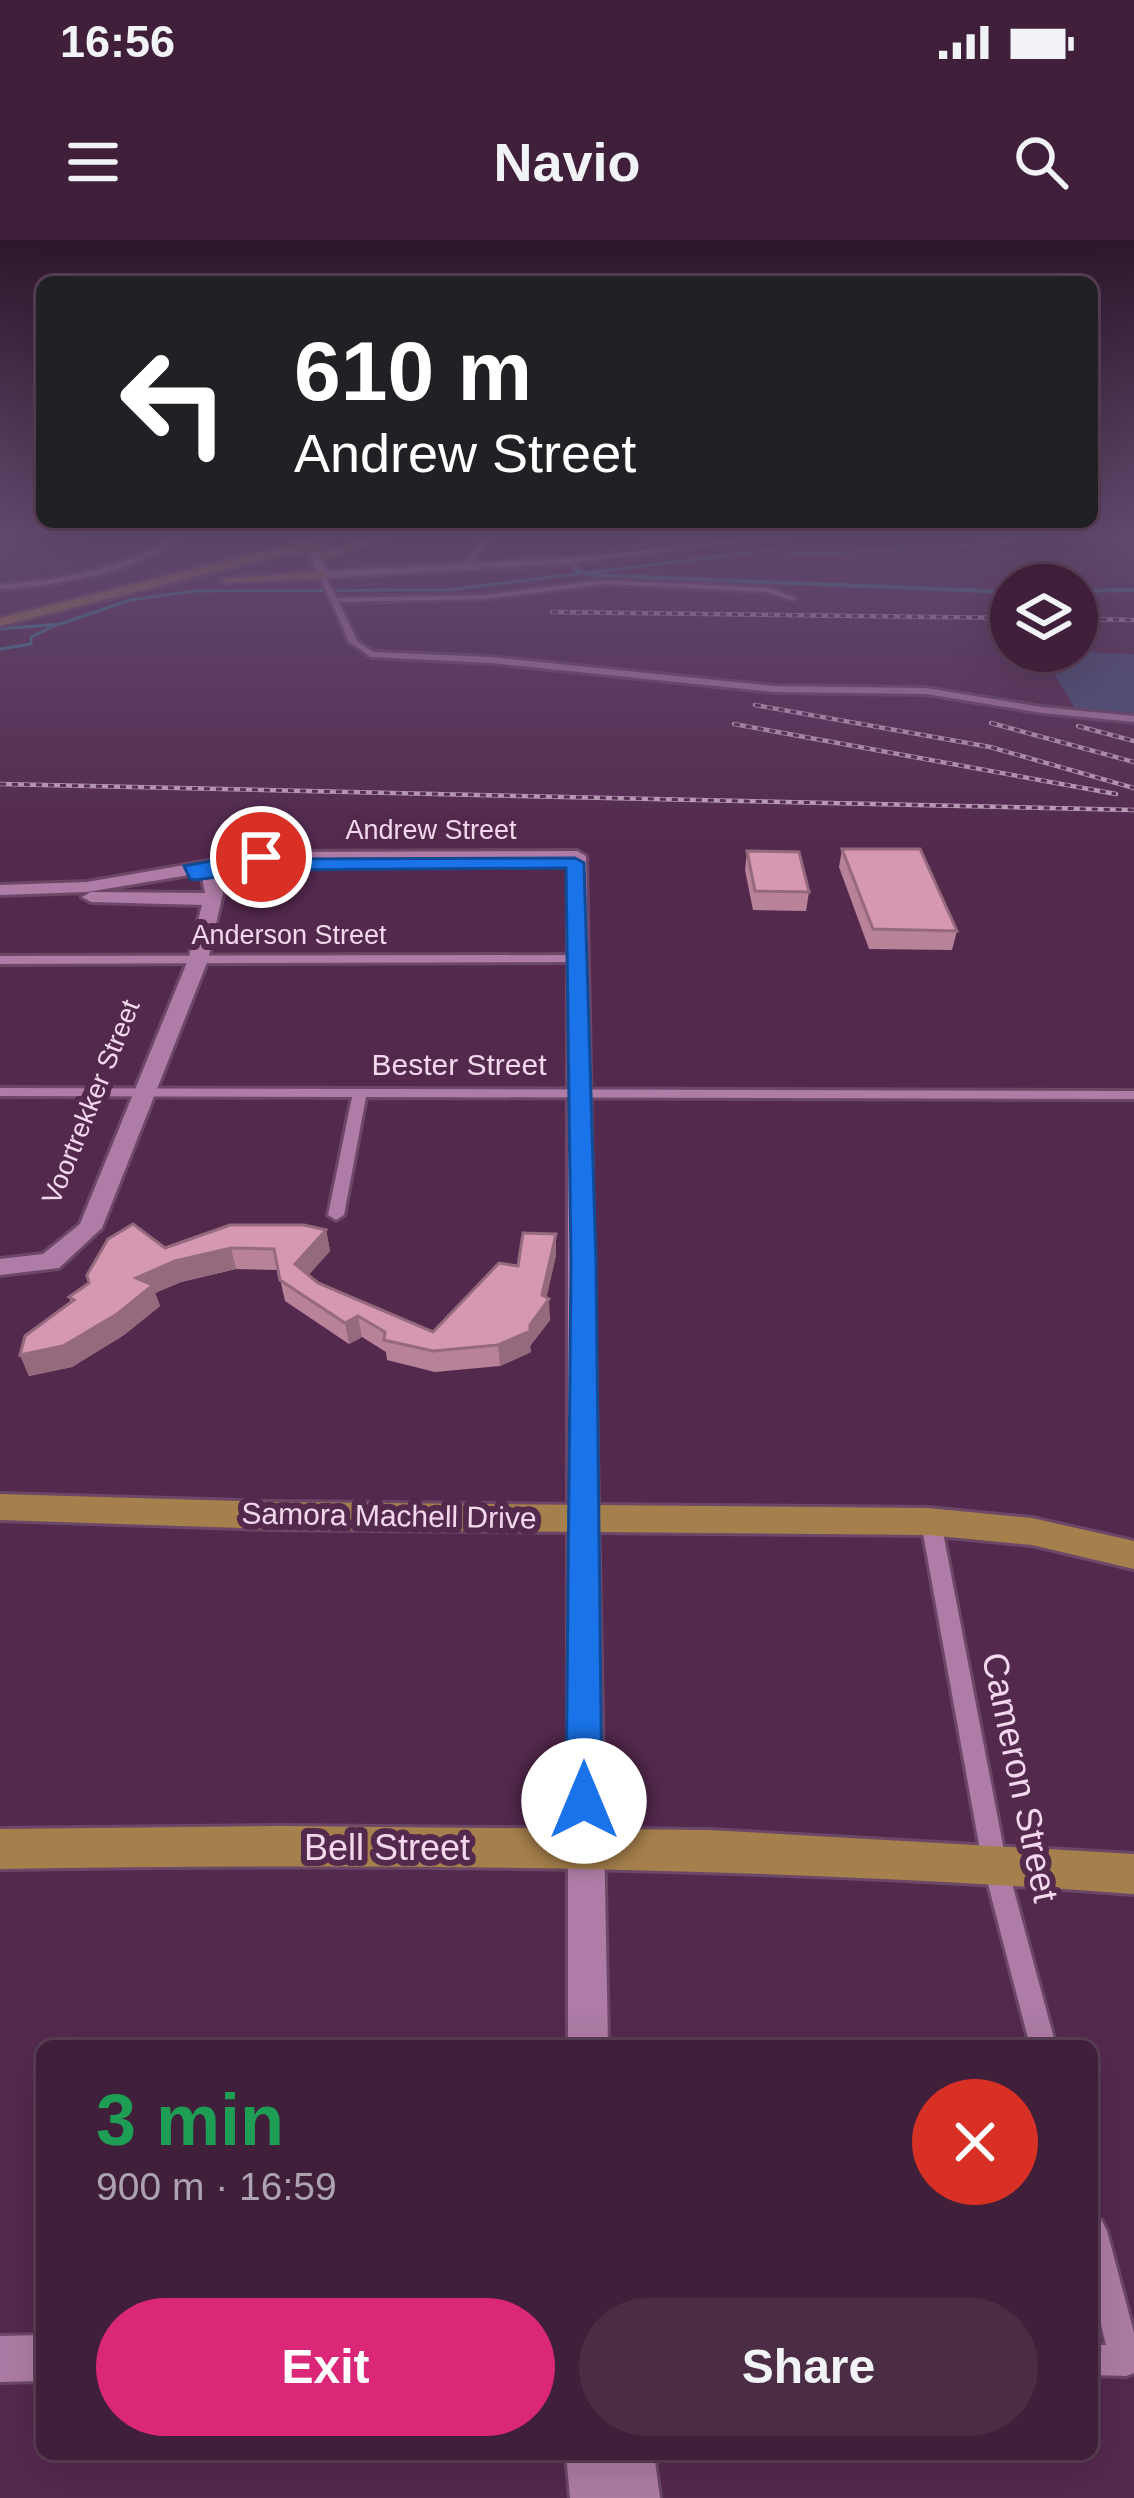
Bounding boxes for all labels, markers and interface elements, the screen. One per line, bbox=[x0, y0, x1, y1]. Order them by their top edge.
text: 16:56 bbox=[60, 16, 175, 67]
icon: menu bbox=[60, 129, 126, 195]
icon: search bbox=[1008, 129, 1074, 195]
text: Navio bbox=[493, 132, 641, 192]
icon: left bbox=[96, 324, 252, 480]
text: 610 m bbox=[294, 324, 532, 418]
text: Andrew Street bbox=[294, 423, 636, 483]
map controls bbox=[990, 564, 1098, 672]
button: layers bbox=[990, 564, 1098, 672]
pin bbox=[210, 806, 312, 908]
street label: Andrew Street bbox=[345, 815, 517, 845]
icon: arrive bbox=[228, 824, 294, 890]
street label: Anderson Street bbox=[191, 920, 387, 950]
street label: Voortrekker Street bbox=[36, 995, 146, 1209]
street label: Bester Street bbox=[371, 1048, 547, 1081]
street label: Samora Machell Drive bbox=[241, 1496, 537, 1535]
street label: Cameron Street bbox=[974, 1649, 1067, 1906]
position arrow bbox=[521, 1738, 647, 1864]
street label: Bell Street bbox=[304, 1827, 470, 1868]
button: close bbox=[912, 2079, 1038, 2205]
text: 3 min bbox=[96, 2080, 284, 2160]
text: 900 m · 16:59 bbox=[96, 2165, 337, 2208]
button: Exit bbox=[96, 2298, 555, 2436]
button: Share bbox=[579, 2298, 1038, 2436]

